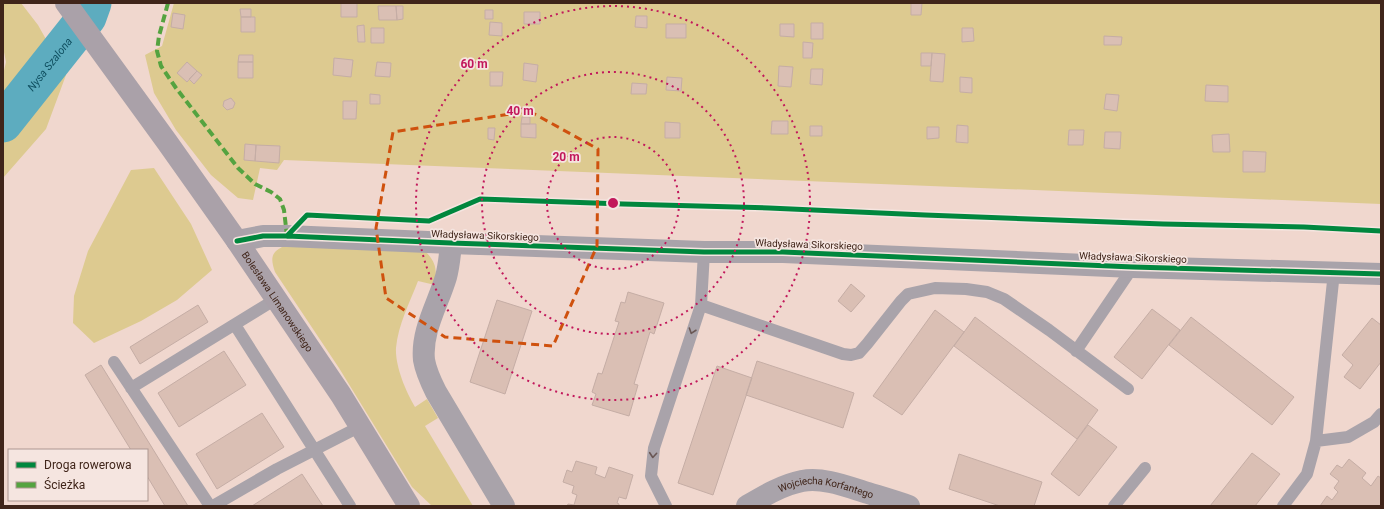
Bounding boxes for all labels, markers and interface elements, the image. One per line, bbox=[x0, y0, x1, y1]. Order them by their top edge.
water label: Nysa Szalona bbox=[25, 35, 75, 94]
text: 60 m bbox=[460, 57, 488, 71]
text: 40 m bbox=[506, 104, 534, 118]
text: 20 m bbox=[552, 150, 580, 164]
centre of rings bbox=[606, 196, 620, 210]
street label: Władysława Sikorskiego bbox=[431, 228, 539, 243]
street label: Władysława Sikorskiego bbox=[755, 237, 863, 252]
street label: Bolesława Limanowskiego bbox=[240, 249, 315, 354]
street label: Władysława Sikorskiego bbox=[1079, 250, 1187, 265]
one-way arrow bbox=[689, 327, 697, 334]
legend bbox=[8, 449, 148, 501]
one-way arrow bbox=[649, 452, 658, 458]
text: Droga rowerowa bbox=[44, 458, 131, 472]
street label: Wojciecha Korfantego bbox=[777, 475, 875, 500]
text: Ścieżka bbox=[44, 477, 85, 492]

